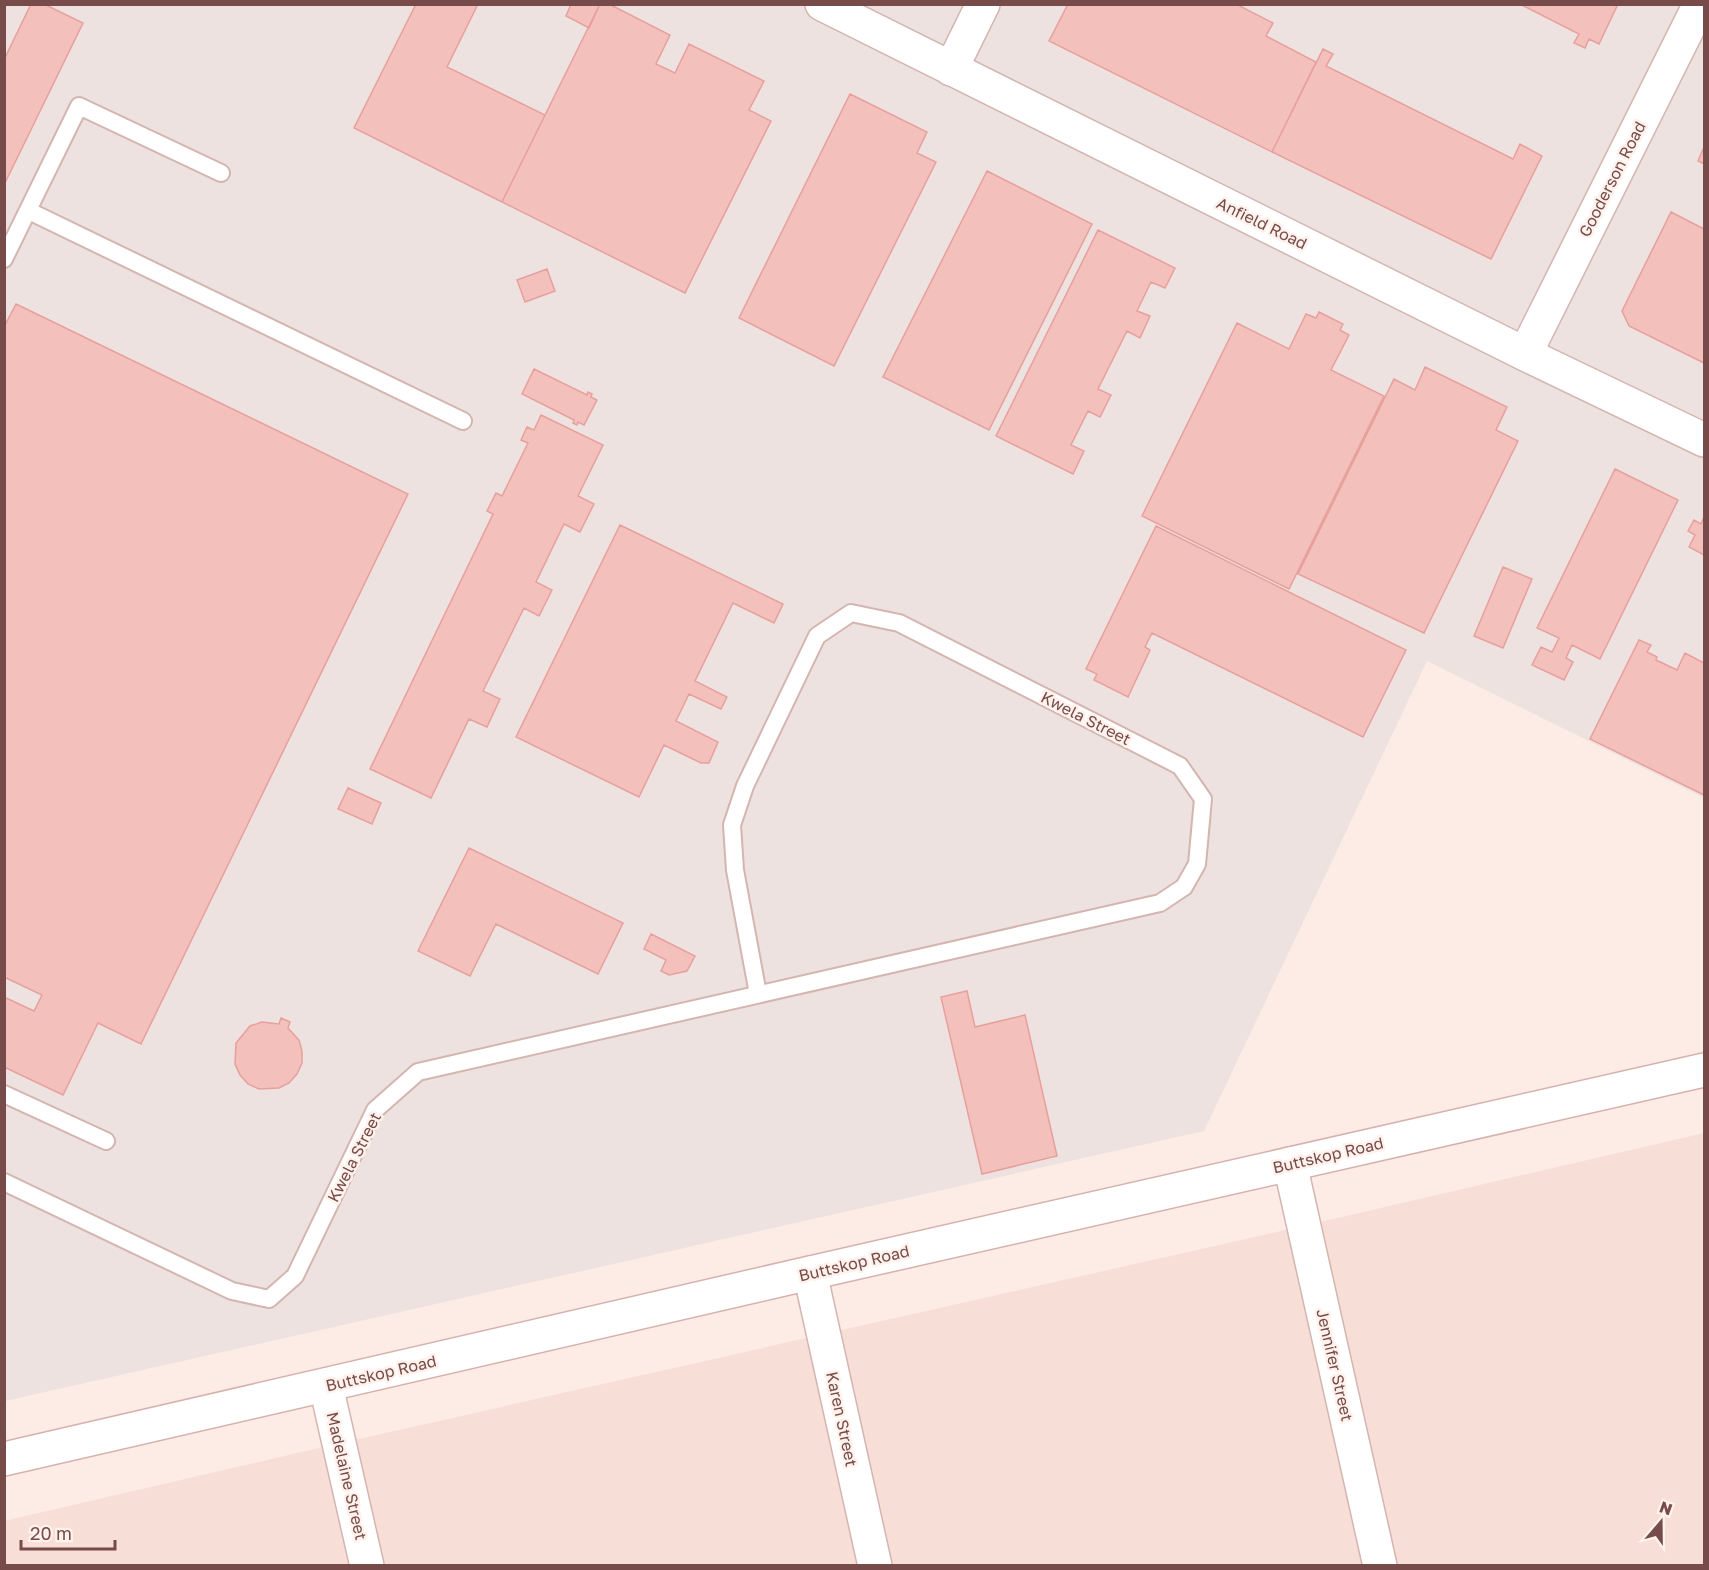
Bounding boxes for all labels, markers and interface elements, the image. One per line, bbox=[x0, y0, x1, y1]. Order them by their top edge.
street label: Gooderson Road bbox=[1574, 118, 1650, 240]
street label: Anfield Road bbox=[1214, 193, 1310, 253]
street label: Kwela Street bbox=[1038, 687, 1134, 749]
street label: Kwela Street bbox=[323, 1109, 385, 1205]
street label: Buttskop Road bbox=[1271, 1133, 1385, 1177]
street label: Buttskop Road bbox=[797, 1241, 911, 1285]
street label: Jennifer Street bbox=[1312, 1307, 1358, 1423]
street label: Buttskop Road bbox=[324, 1351, 438, 1395]
street label: Karen Street bbox=[822, 1370, 862, 1468]
street label: Madelaine Street bbox=[323, 1410, 371, 1542]
north arrow bbox=[1631, 1492, 1691, 1552]
text: N bbox=[1657, 1496, 1675, 1519]
scale bar bbox=[21, 1513, 116, 1551]
text: 20 m bbox=[30, 1522, 72, 1544]

